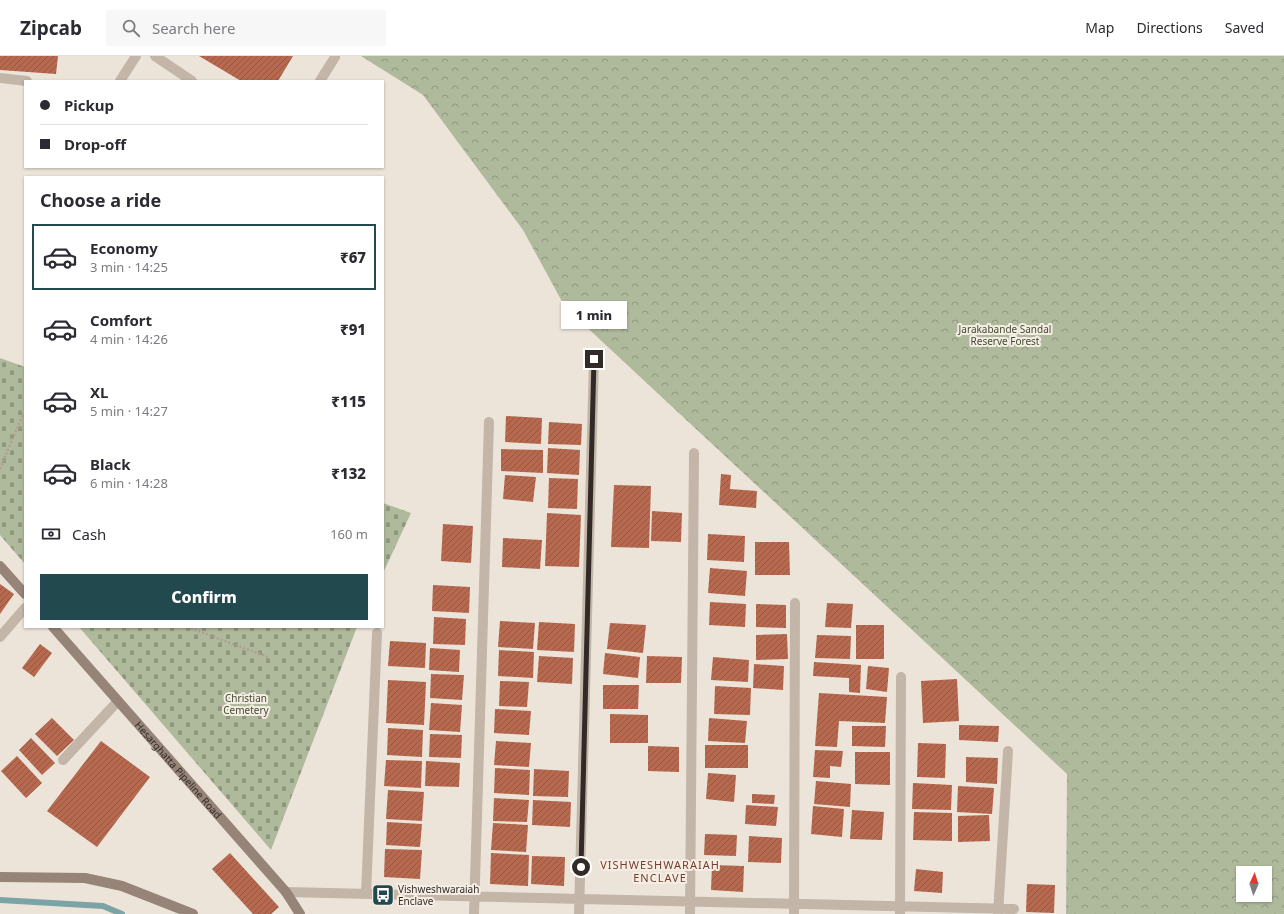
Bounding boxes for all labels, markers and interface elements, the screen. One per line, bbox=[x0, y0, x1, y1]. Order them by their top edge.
search box bbox=[106, 10, 386, 46]
text: Zipcab bbox=[20, 15, 82, 41]
icon: search bbox=[120, 17, 142, 39]
text: Search here bbox=[152, 18, 235, 38]
text: Map bbox=[1085, 18, 1114, 37]
text: Directions bbox=[1136, 18, 1203, 37]
text: Saved bbox=[1225, 18, 1264, 37]
text: Pickup bbox=[64, 95, 114, 115]
text: Drop-off bbox=[64, 134, 126, 154]
text: Choose a ride bbox=[40, 188, 161, 212]
text: Economy bbox=[90, 238, 158, 258]
icon: car bbox=[42, 239, 78, 275]
text: ₹67 bbox=[340, 247, 366, 267]
text: 3 min · 14:25 bbox=[90, 258, 168, 276]
callout: 1 min bbox=[561, 301, 627, 329]
text: 1 min bbox=[576, 306, 612, 324]
text: Comfort bbox=[90, 310, 152, 330]
icon: car bbox=[42, 311, 78, 347]
text: ₹91 bbox=[340, 319, 366, 339]
park label: Jarakabande Sandal Reserve Forest bbox=[958, 322, 1051, 348]
text: 4 min · 14:26 bbox=[90, 330, 168, 348]
route end bbox=[585, 350, 603, 368]
text: XL bbox=[90, 382, 108, 402]
icon: car bbox=[42, 383, 78, 419]
text: ₹115 bbox=[331, 391, 366, 411]
text: 5 min · 14:27 bbox=[90, 402, 168, 420]
text: Black bbox=[90, 454, 130, 474]
icon: car bbox=[42, 455, 78, 491]
text: ₹132 bbox=[331, 463, 366, 483]
text: 6 min · 14:28 bbox=[90, 474, 168, 492]
icon: cash bbox=[40, 523, 62, 545]
text: Cash bbox=[72, 524, 106, 544]
text: 160 m bbox=[330, 525, 368, 543]
button: Confirm bbox=[40, 574, 368, 620]
park label: Christian Cemetery bbox=[223, 691, 270, 717]
street label: Hesarghatta Pipeline Road bbox=[132, 718, 225, 821]
district label: VISHWESHWARAIAH ENCLAVE bbox=[600, 857, 720, 885]
route start bbox=[572, 858, 590, 876]
north arrow bbox=[1236, 866, 1272, 902]
map controls bbox=[1236, 866, 1272, 902]
bus stop icon: Vishweshwaraiah Enclave bbox=[370, 882, 396, 908]
place label: Vishweshwaraiah Enclave bbox=[398, 882, 479, 908]

